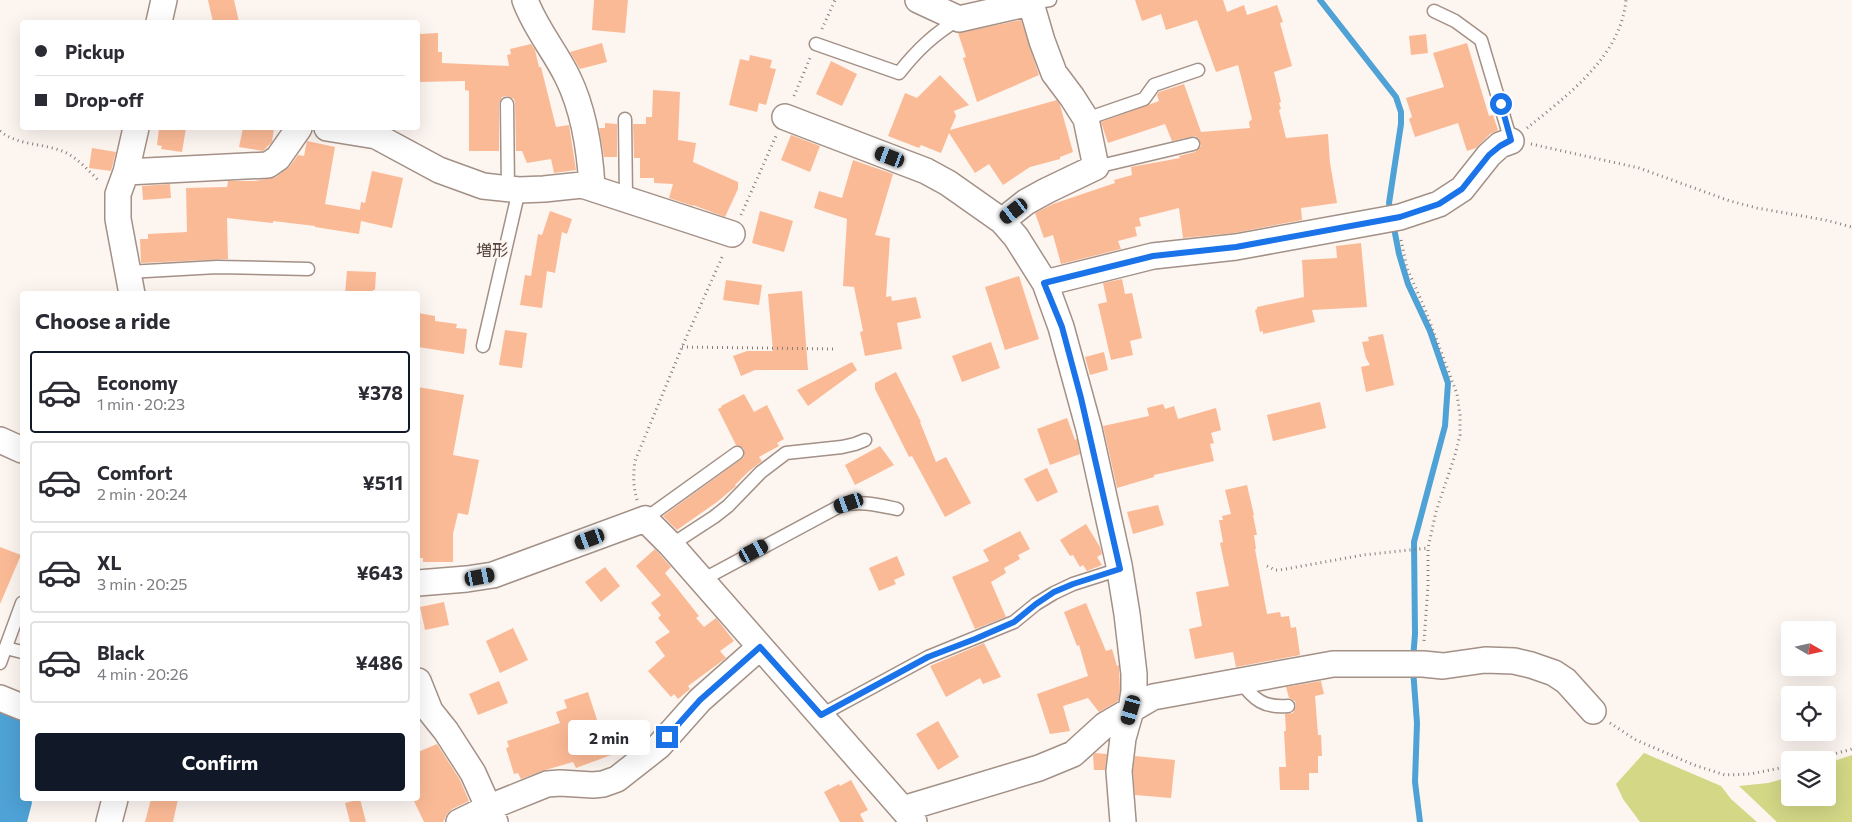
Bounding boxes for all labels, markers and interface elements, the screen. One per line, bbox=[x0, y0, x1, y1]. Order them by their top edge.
text: Pickup bbox=[65, 40, 125, 63]
text: Drop-off bbox=[65, 88, 144, 111]
route start bbox=[1490, 93, 1512, 115]
car bbox=[873, 145, 906, 169]
car bbox=[997, 196, 1030, 226]
district label: 増形 bbox=[476, 240, 508, 259]
text: Choose a ride bbox=[35, 307, 170, 334]
icon: car bbox=[37, 370, 82, 415]
text: Economy bbox=[97, 371, 178, 394]
text: ¥378 bbox=[358, 381, 403, 404]
text: 1 min · 20:23 bbox=[97, 394, 185, 413]
icon: car bbox=[37, 460, 82, 505]
text: Comfort bbox=[97, 461, 173, 484]
text: ¥511 bbox=[362, 471, 403, 494]
text: 2 min · 20:24 bbox=[97, 484, 187, 503]
car bbox=[832, 491, 865, 515]
car bbox=[573, 527, 606, 551]
car bbox=[737, 537, 770, 565]
icon: car bbox=[37, 550, 82, 595]
text: XL bbox=[97, 551, 122, 574]
text: ¥643 bbox=[356, 561, 403, 584]
car bbox=[463, 567, 496, 587]
text: 3 min · 20:25 bbox=[97, 574, 187, 593]
north arrow bbox=[1781, 621, 1836, 676]
map controls bbox=[1781, 621, 1836, 806]
icon: car bbox=[37, 640, 82, 685]
text: Black bbox=[97, 641, 145, 664]
text: ¥486 bbox=[356, 651, 403, 674]
text: 4 min · 20:26 bbox=[97, 664, 188, 683]
button: locate bbox=[1781, 686, 1836, 741]
car bbox=[1119, 694, 1142, 726]
callout: 2 min bbox=[567, 720, 650, 754]
route end bbox=[656, 726, 678, 748]
text: 2 min bbox=[589, 728, 629, 747]
button: Confirm bbox=[35, 733, 405, 791]
button: layers bbox=[1781, 751, 1836, 806]

